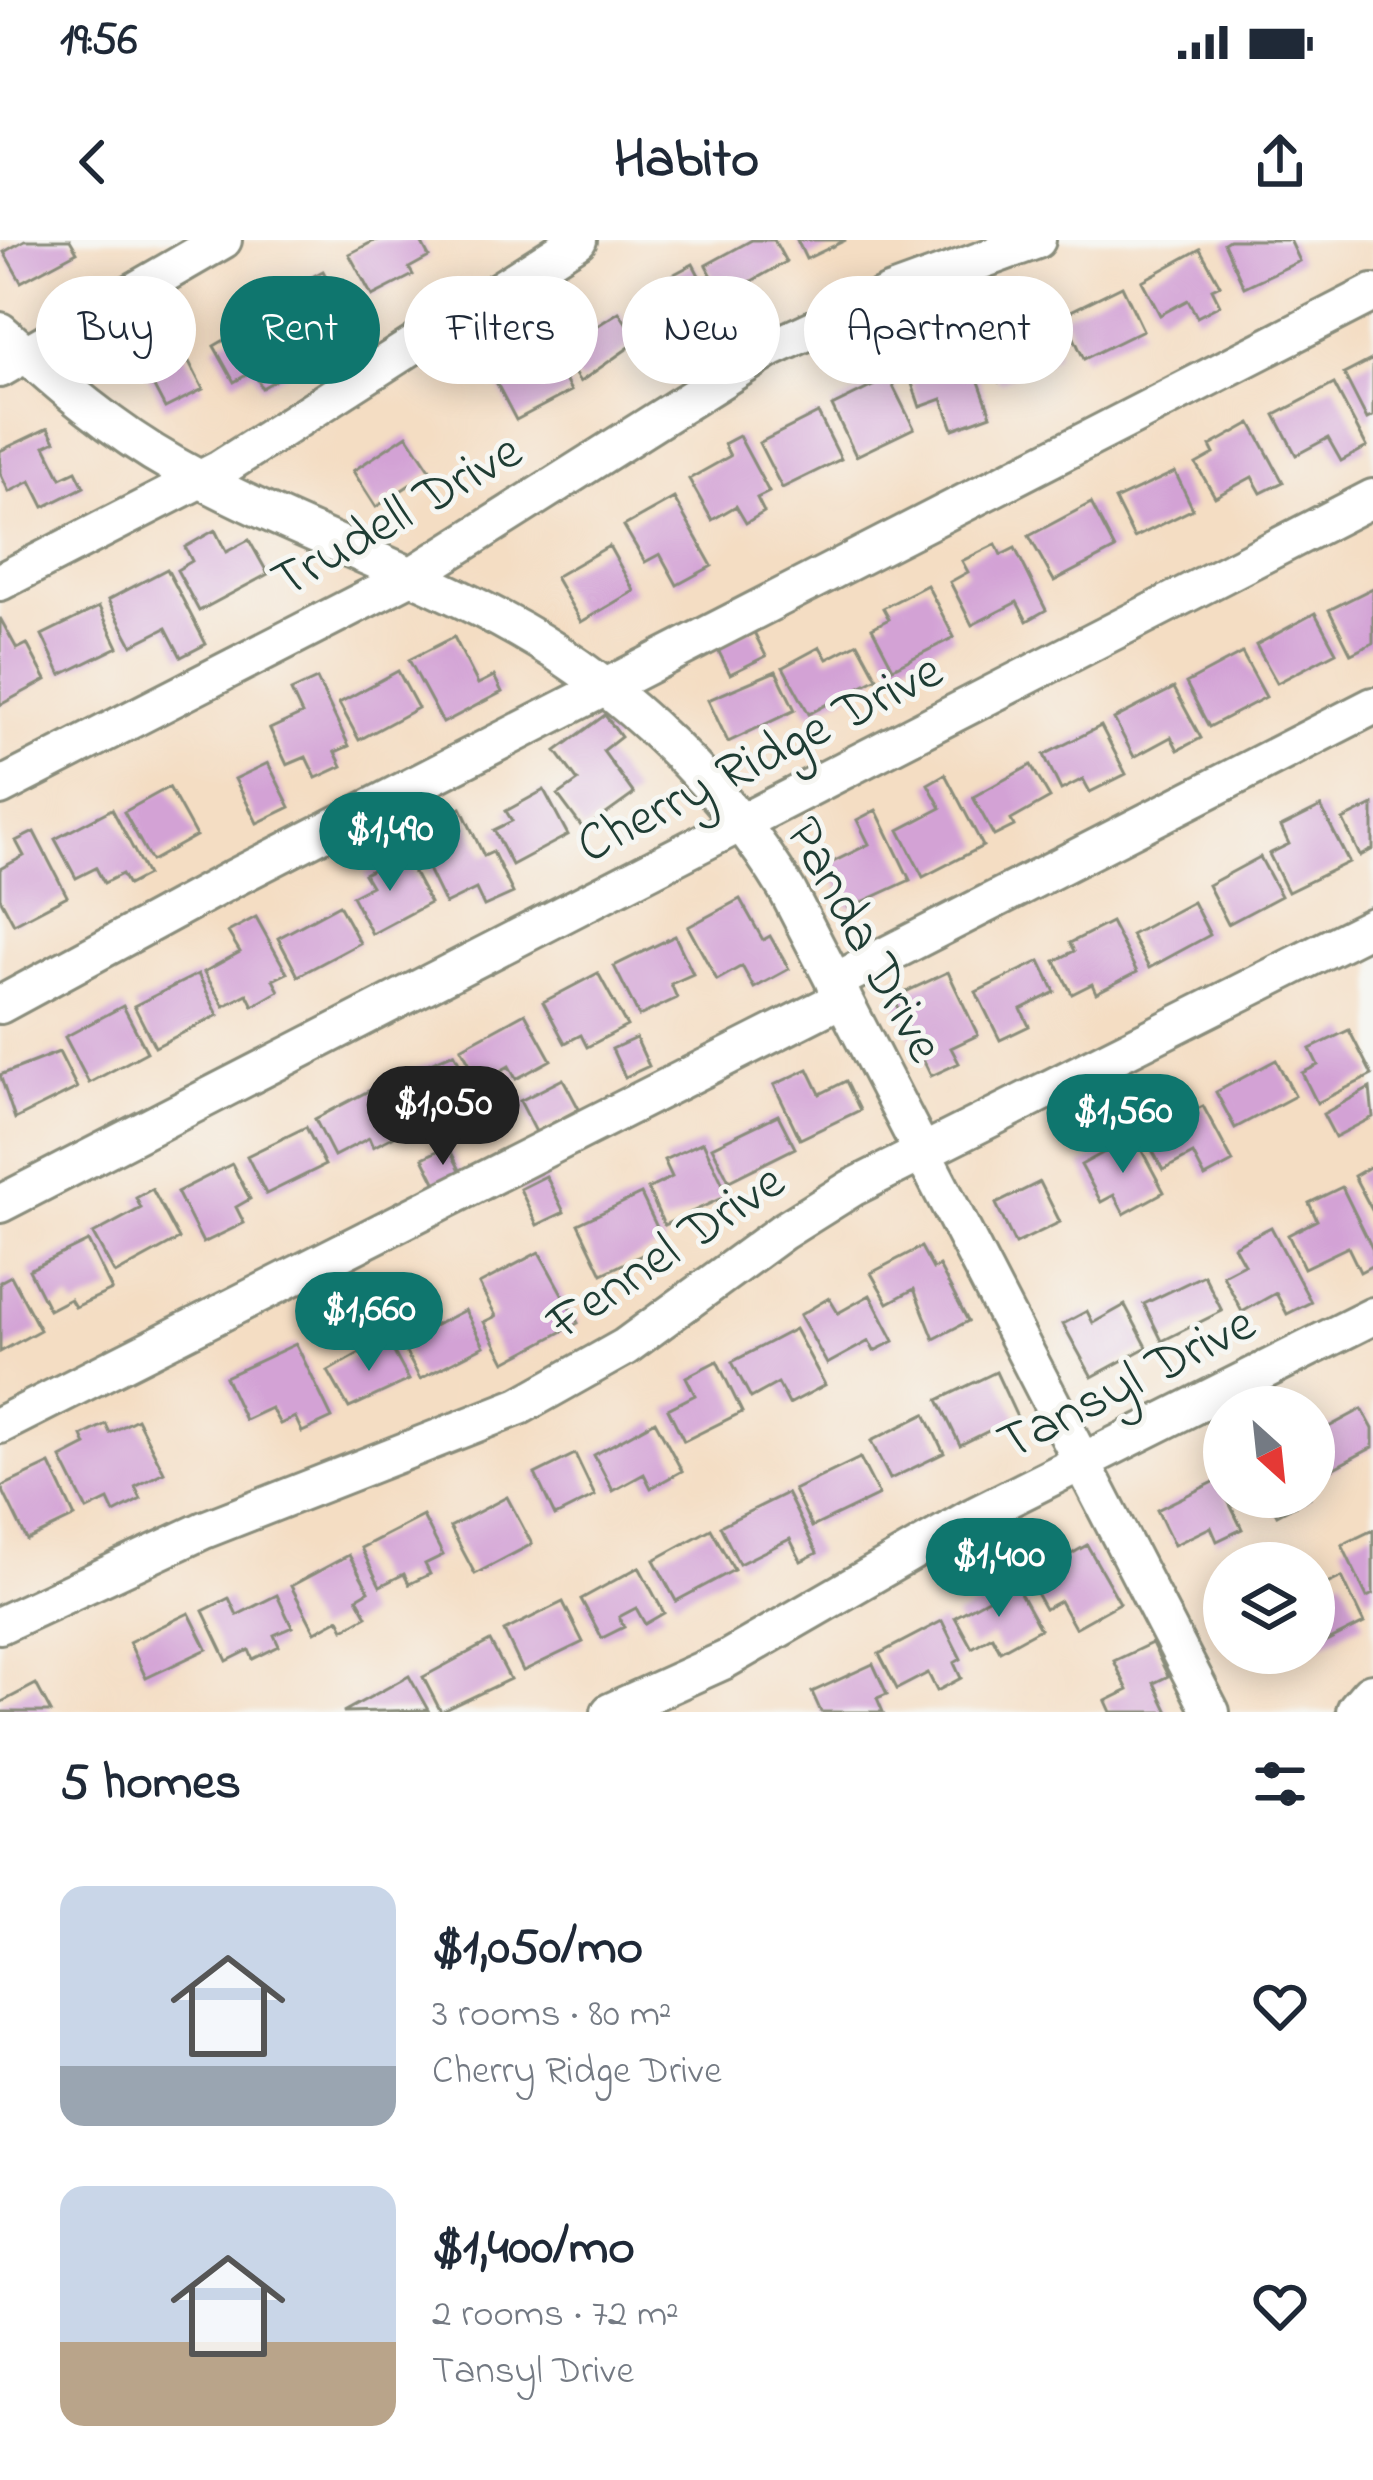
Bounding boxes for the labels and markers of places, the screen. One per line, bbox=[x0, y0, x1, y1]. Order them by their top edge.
pin: $1,490 bbox=[292, 792, 488, 894]
pin: $1,050 bbox=[345, 1066, 541, 1168]
pin: $1,560 bbox=[1025, 1074, 1221, 1176]
pin: $1,660 bbox=[271, 1272, 467, 1374]
pin: $1,400 bbox=[901, 1518, 1097, 1620]

